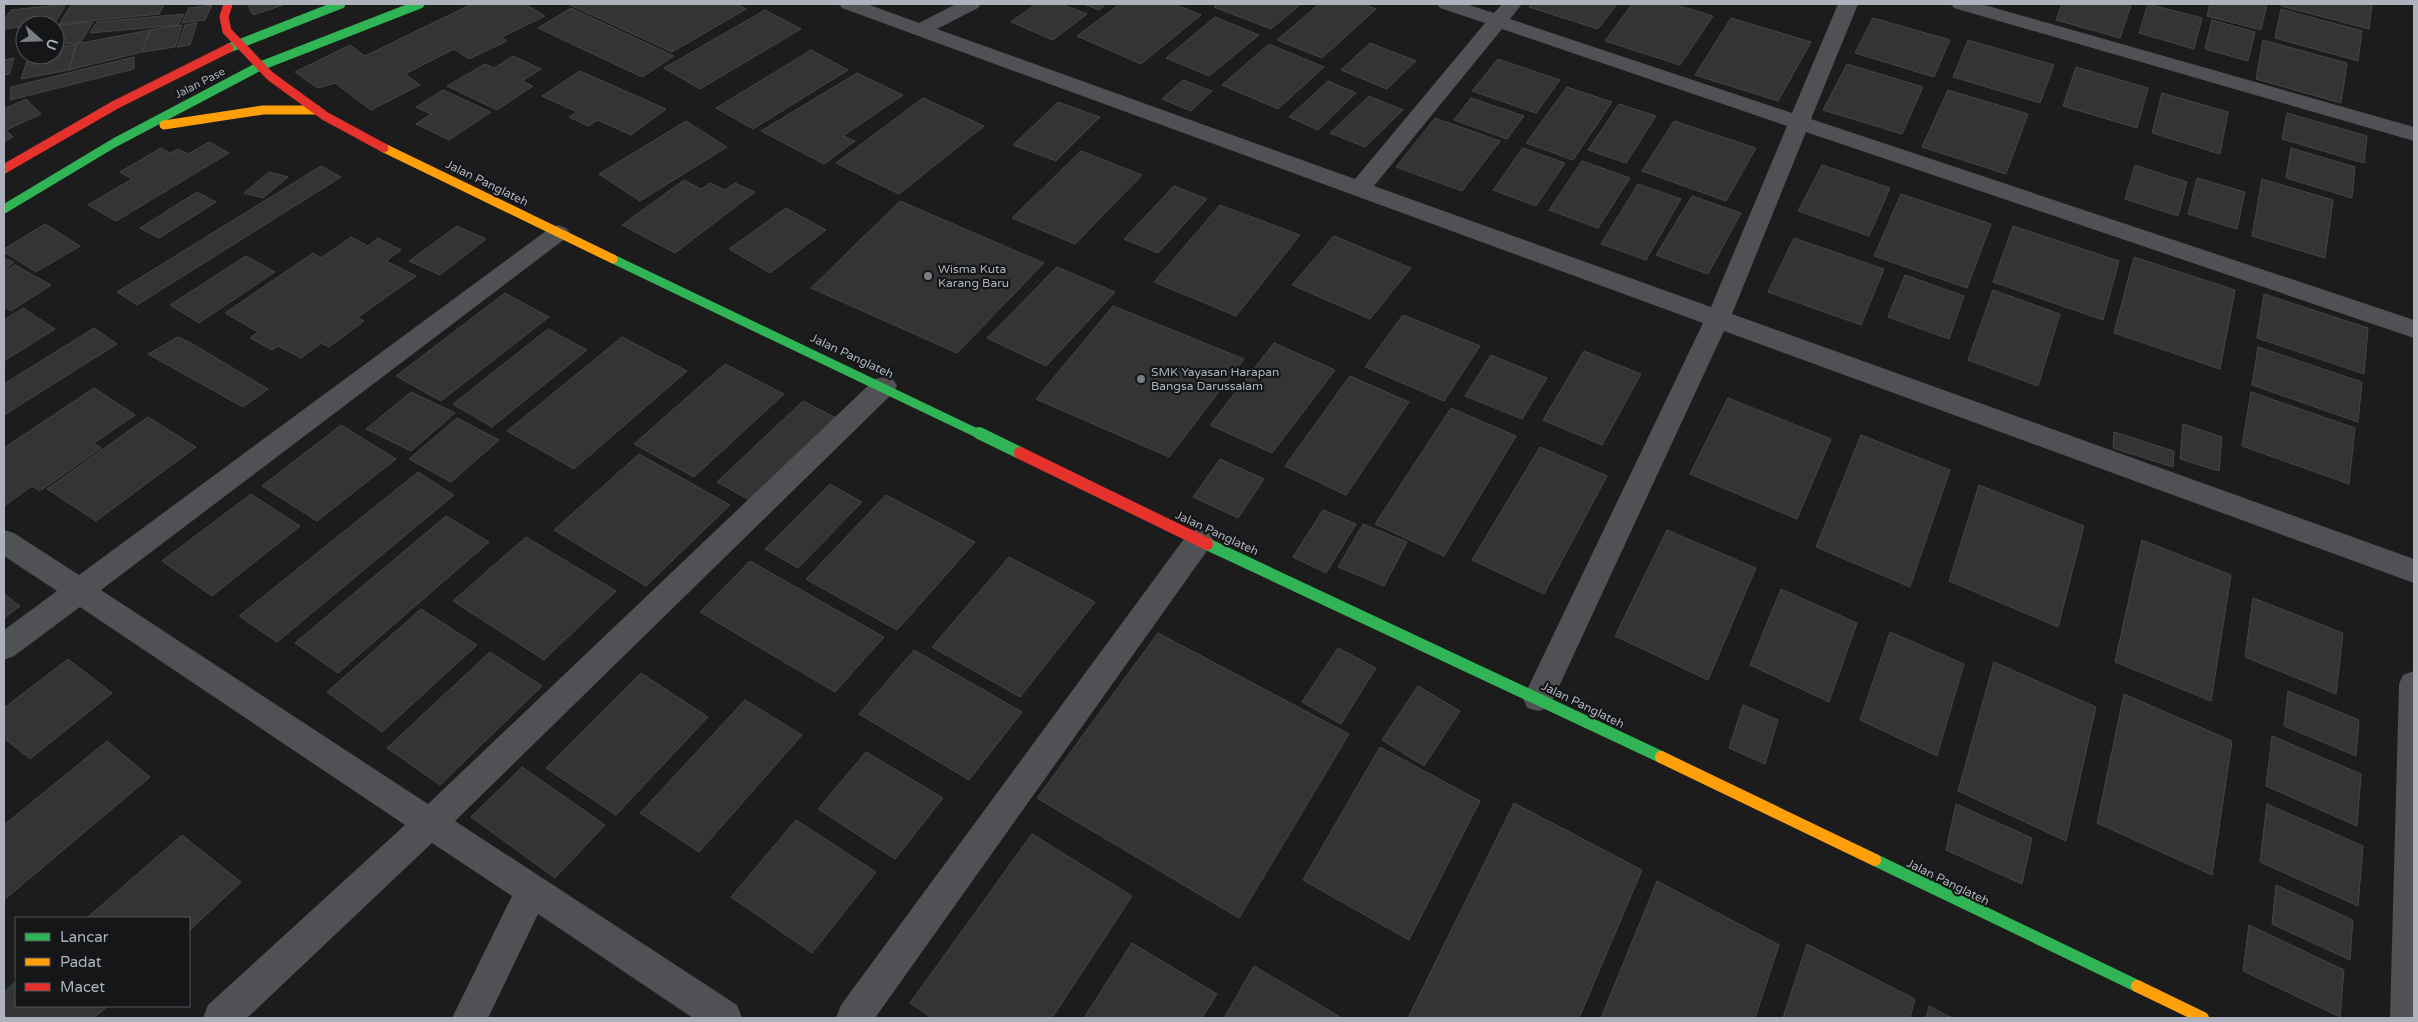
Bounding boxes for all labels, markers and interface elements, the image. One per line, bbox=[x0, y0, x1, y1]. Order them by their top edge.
north arrow bbox=[15, 15, 65, 65]
text: U bbox=[42, 36, 62, 52]
street label: Jalan Pase bbox=[173, 65, 227, 101]
street label: Jalan Panglateh bbox=[443, 157, 531, 209]
place label: Wisma Kuta Karang Baru bbox=[938, 262, 1009, 290]
marker: Wisma Kuta Karang Baru bbox=[922, 270, 934, 282]
street label: Jalan Panglateh bbox=[808, 331, 896, 381]
place label: SMK Yayasan Harapan Bangsa Darussalam bbox=[1151, 365, 1279, 393]
marker: SMK Yayasan Harapan Bangsa Darussalam bbox=[1135, 373, 1147, 385]
street label: Jalan Panglateh bbox=[1173, 508, 1261, 558]
street label: Jalan Panglateh bbox=[1539, 679, 1627, 731]
street label: Jalan Panglateh bbox=[1904, 856, 1992, 908]
legend bbox=[15, 917, 190, 1007]
text: Lancar bbox=[60, 928, 109, 946]
text: Padat bbox=[60, 953, 102, 971]
text: Macet bbox=[60, 978, 105, 996]

